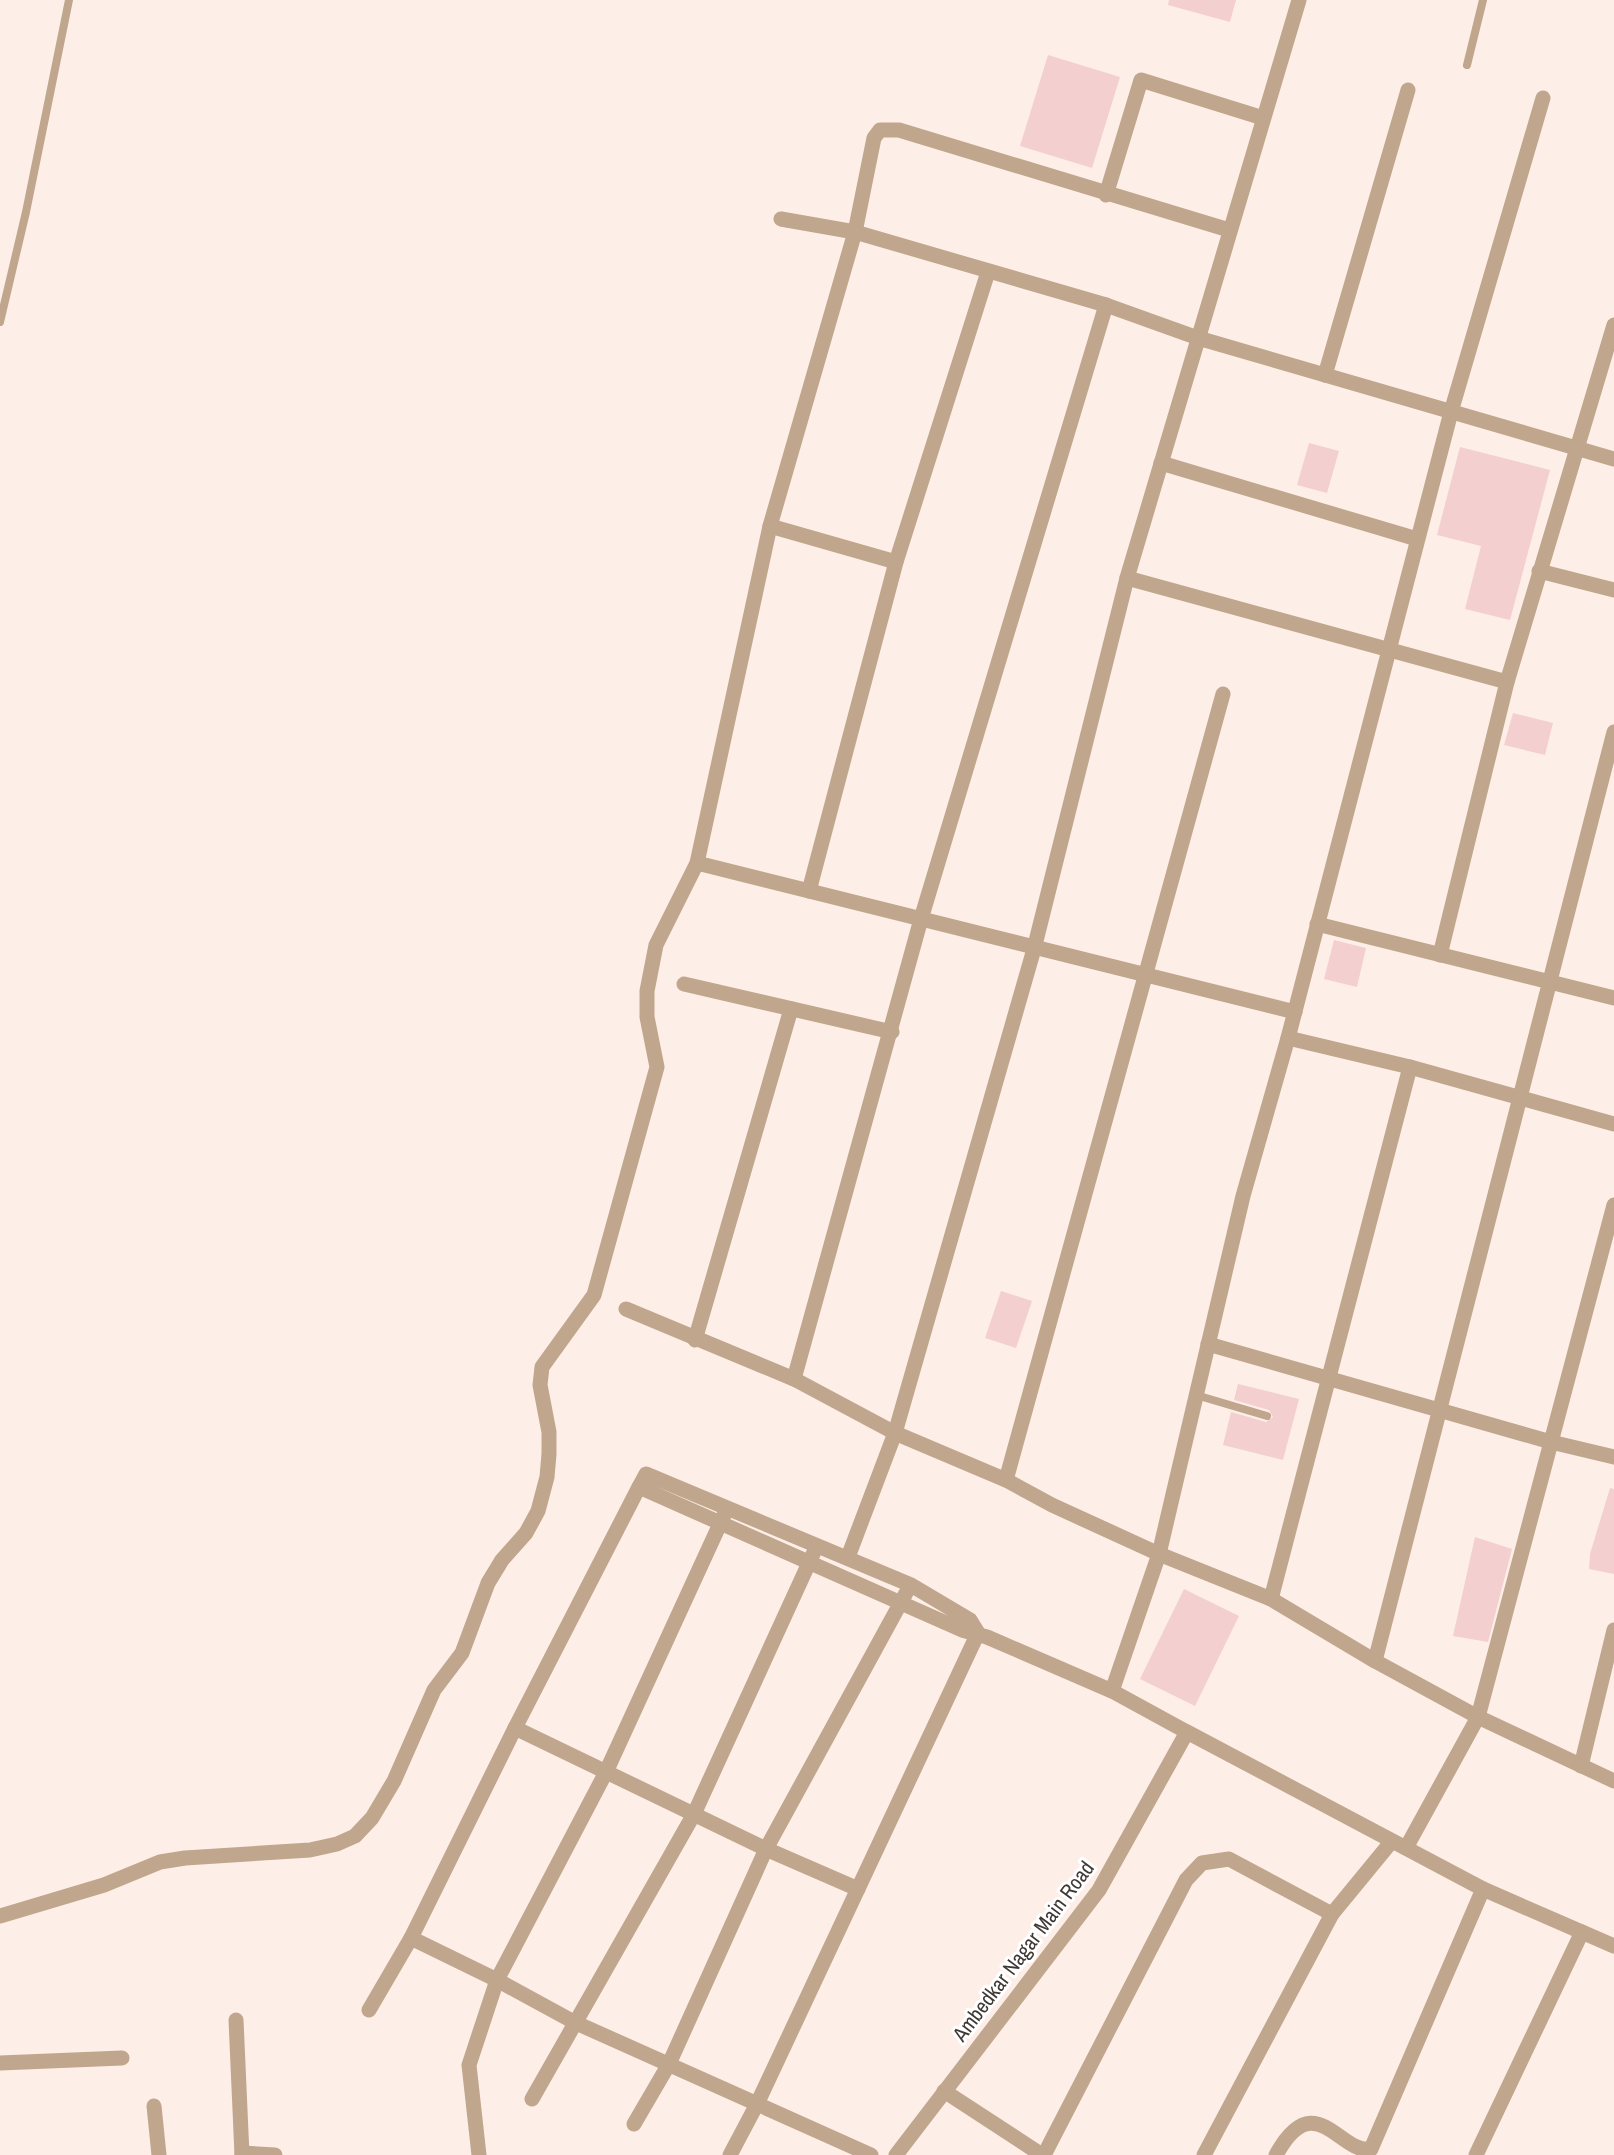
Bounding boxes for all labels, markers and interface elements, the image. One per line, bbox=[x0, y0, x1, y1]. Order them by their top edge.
street label: Ambedkar Nagar Main Road bbox=[945, 1855, 1101, 2048]

